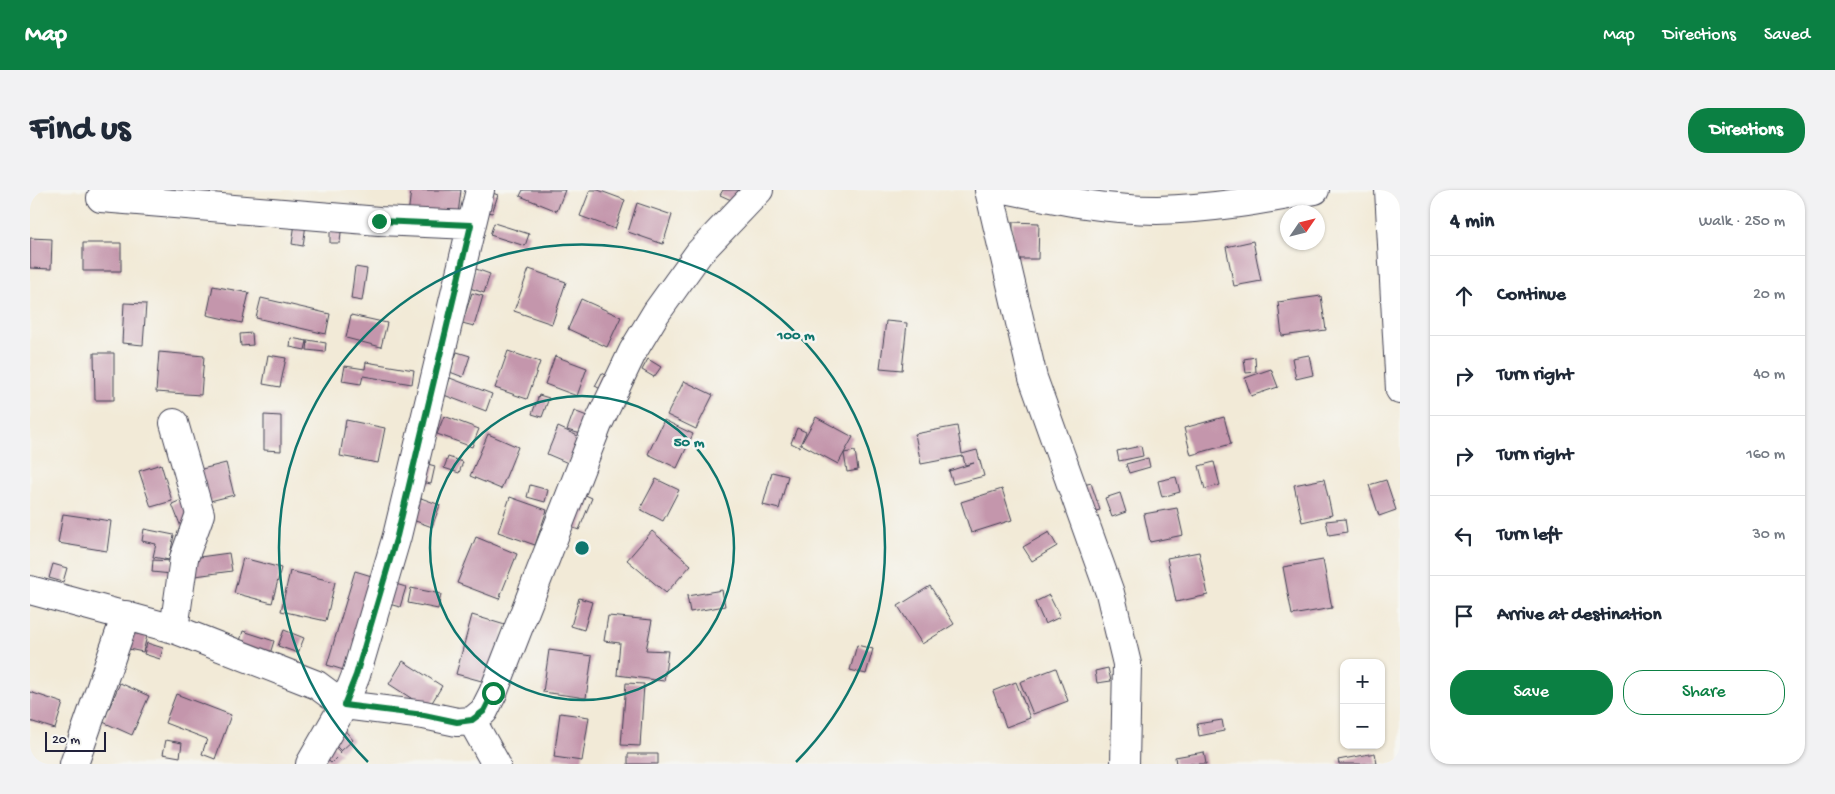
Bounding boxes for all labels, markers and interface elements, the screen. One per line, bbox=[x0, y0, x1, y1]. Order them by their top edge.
text: Map bbox=[25, 21, 67, 50]
text: Map bbox=[1603, 25, 1635, 46]
text: Directions bbox=[1663, 25, 1736, 46]
text: Saved bbox=[1764, 25, 1810, 46]
button: Directions bbox=[1688, 108, 1805, 153]
text: Find us bbox=[30, 110, 130, 151]
north arrow bbox=[1280, 205, 1325, 250]
route end bbox=[368, 210, 391, 233]
text: 4 min bbox=[1450, 210, 1494, 235]
text: Walk · 250 m bbox=[1699, 213, 1785, 232]
icon: ahead bbox=[1450, 282, 1478, 310]
text: Continue bbox=[1497, 284, 1566, 307]
text: 20 m bbox=[1753, 286, 1785, 305]
text: 100 m bbox=[776, 327, 815, 345]
icon: right bbox=[1450, 362, 1478, 390]
text: Turn right bbox=[1497, 364, 1573, 387]
text: 40 m bbox=[1753, 366, 1785, 385]
text: 50 m bbox=[674, 434, 705, 452]
icon: right bbox=[1450, 442, 1478, 470]
text: Turn right bbox=[1497, 444, 1573, 467]
text: 160 m bbox=[1746, 446, 1785, 465]
icon: left bbox=[1450, 522, 1478, 550]
text: Turn left bbox=[1497, 524, 1561, 547]
text: 30 m bbox=[1752, 526, 1785, 545]
centre of rings bbox=[573, 539, 591, 557]
icon: arrive bbox=[1450, 602, 1478, 630]
text: Arrive at destination bbox=[1497, 604, 1661, 627]
map controls bbox=[1340, 659, 1385, 749]
button: + bbox=[1340, 659, 1385, 704]
button: Save bbox=[1450, 670, 1613, 715]
button: Share bbox=[1623, 670, 1785, 715]
route start bbox=[482, 682, 505, 705]
button: − bbox=[1340, 704, 1385, 749]
scale bar bbox=[45, 729, 106, 752]
text: 20 m bbox=[52, 732, 80, 749]

